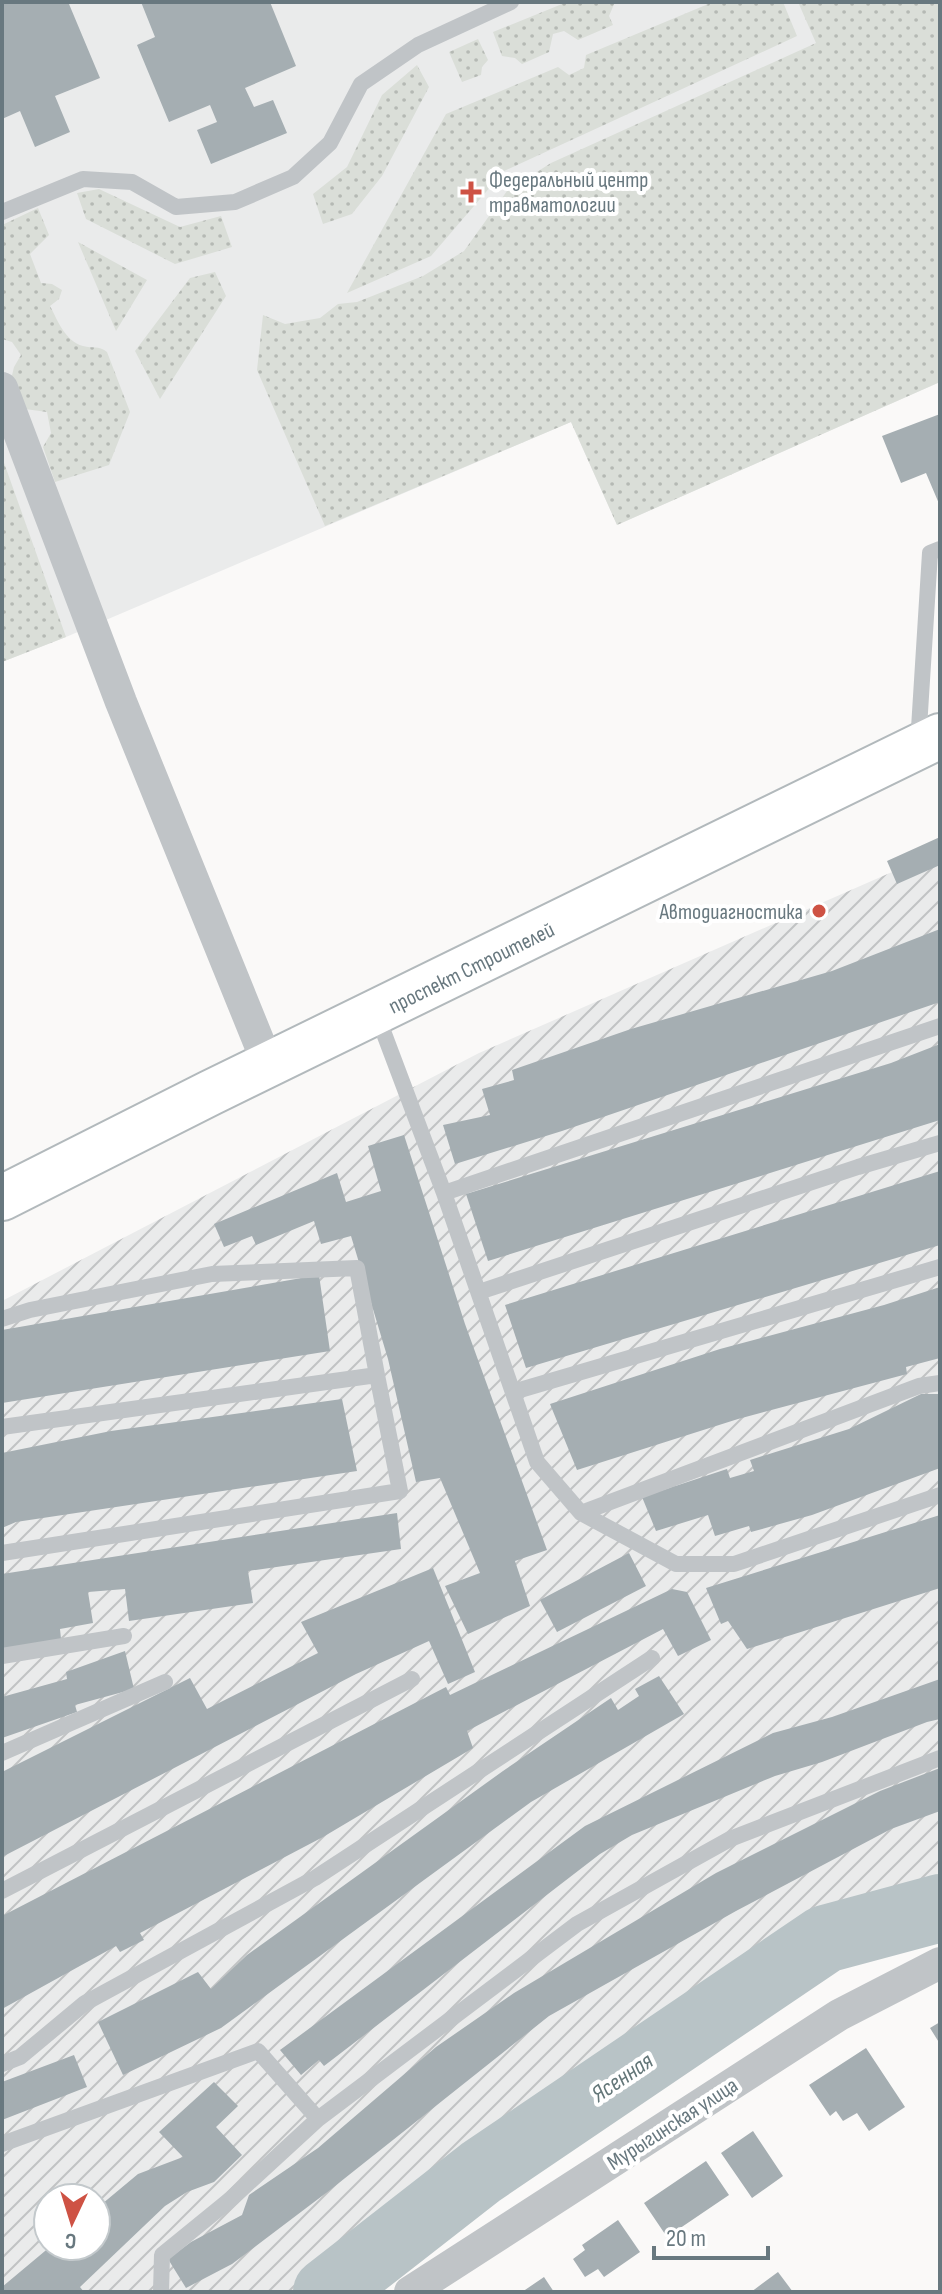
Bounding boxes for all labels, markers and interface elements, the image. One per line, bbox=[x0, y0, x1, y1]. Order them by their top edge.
place label: Федеральный центр травматологии bbox=[489, 167, 648, 219]
marker: Федеральный центр травматологии bbox=[460, 181, 482, 203]
place label: Автодиагностика bbox=[658, 899, 803, 926]
marker: Автодиагностика bbox=[810, 902, 828, 920]
street label: проспект Строителей bbox=[384, 916, 559, 1020]
water label: Ясенная bbox=[585, 2046, 659, 2109]
street label: Мурыгинская улица bbox=[602, 2072, 743, 2176]
north arrow bbox=[32, 2182, 112, 2262]
scale bar bbox=[654, 2210, 768, 2260]
text: 20 m bbox=[666, 2224, 706, 2253]
text: С bbox=[64, 2227, 77, 2254]

